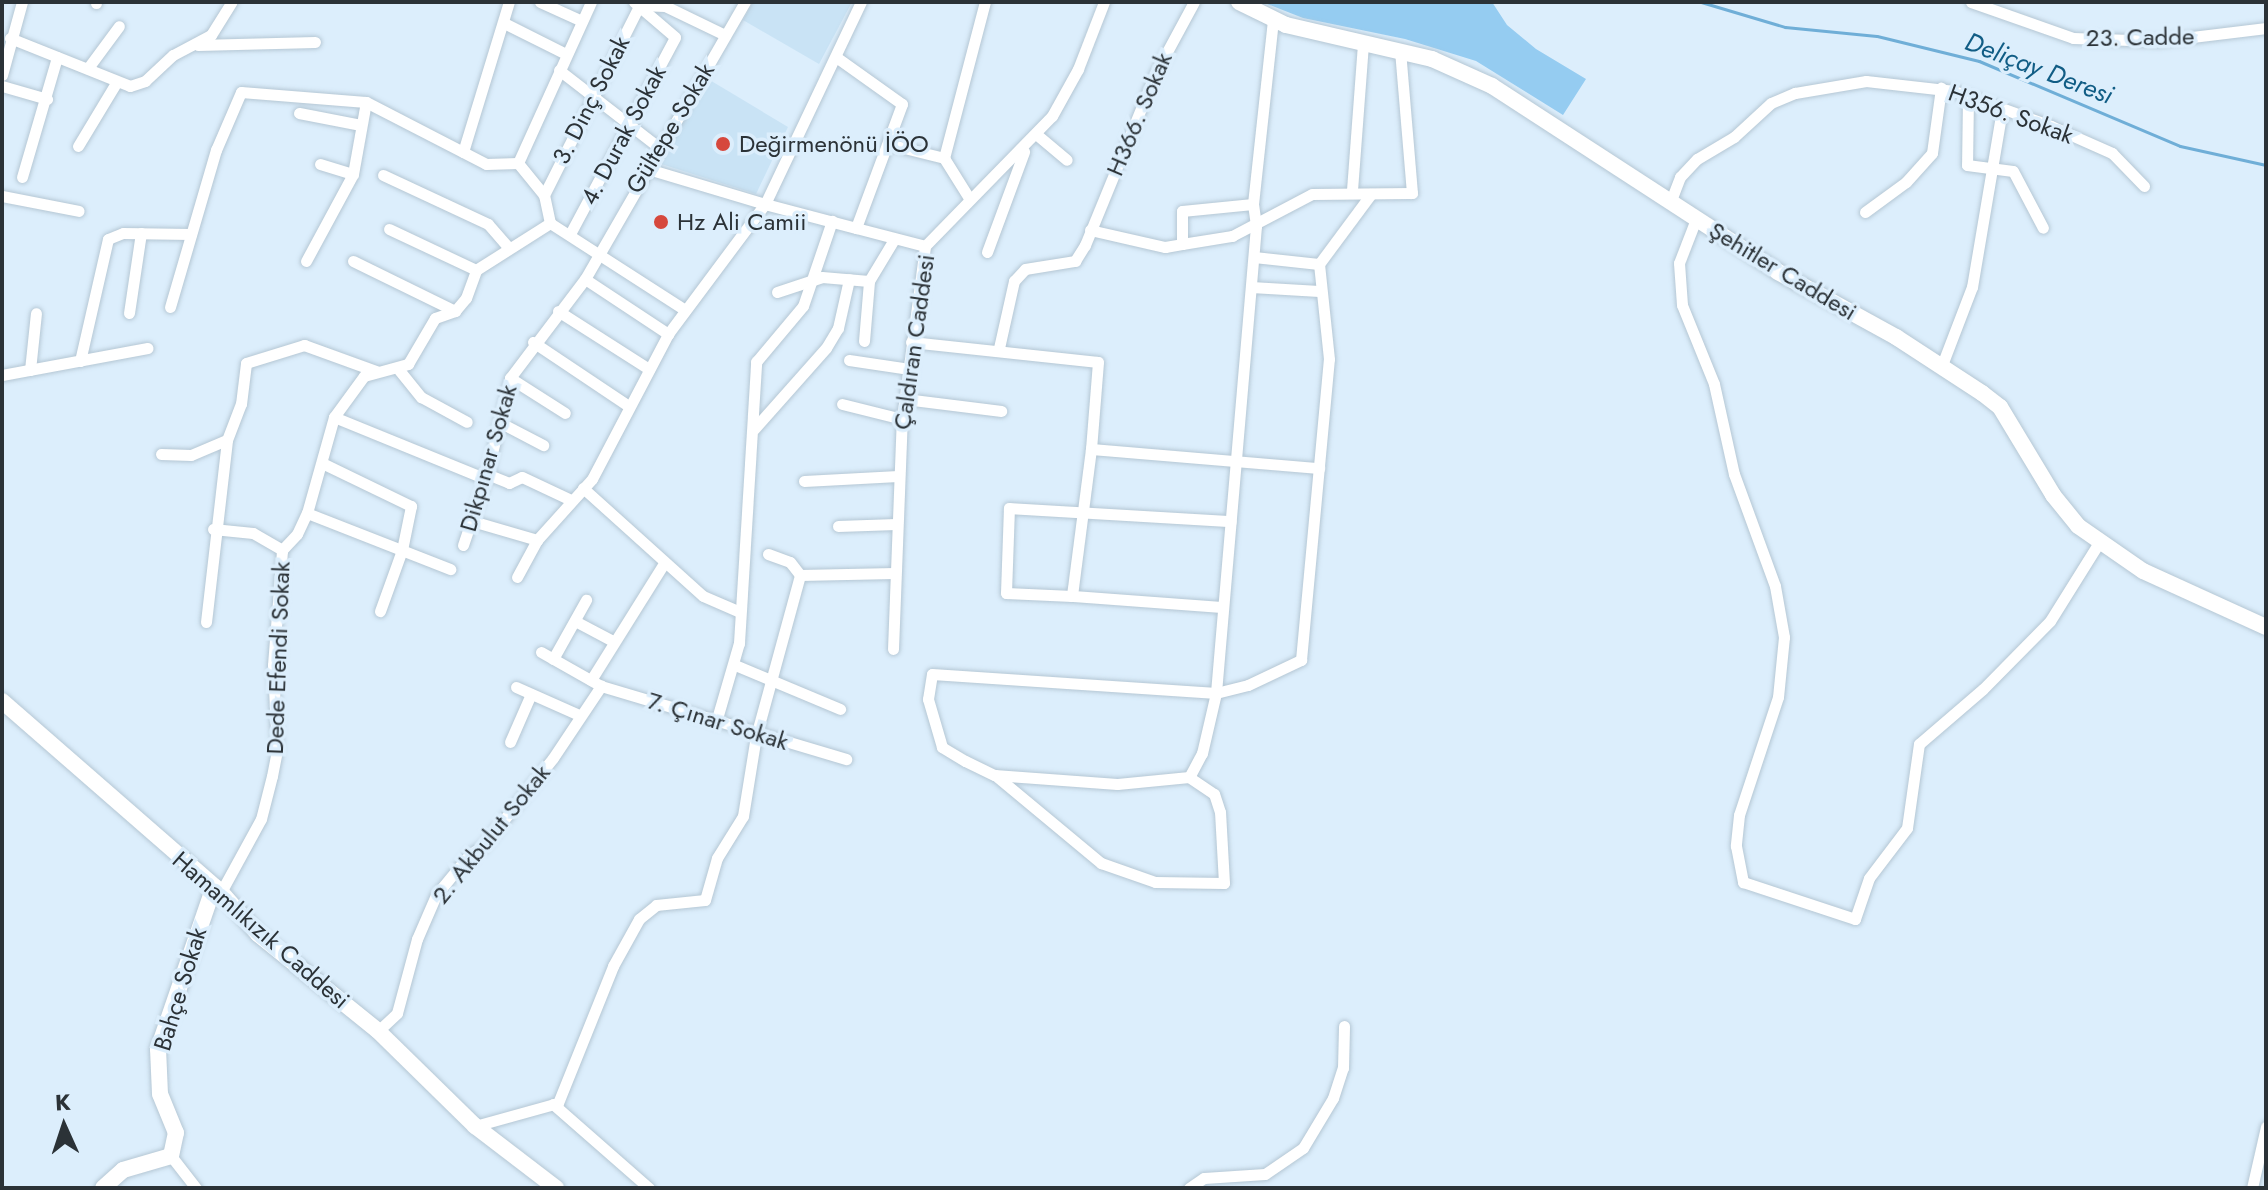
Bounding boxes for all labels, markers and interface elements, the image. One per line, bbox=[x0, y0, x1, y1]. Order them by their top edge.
street label: 23. Cadde bbox=[2086, 22, 2194, 52]
water label: Deliçay Deresi bbox=[1961, 27, 2117, 111]
street label: 3. Dinç Sokak bbox=[546, 31, 636, 169]
street label: H366. Sokak bbox=[1100, 48, 1178, 180]
street label: Gültepe Sokak bbox=[620, 58, 720, 198]
street label: 4. Durak Sokak bbox=[574, 60, 672, 210]
street label: H356. Sokak bbox=[1945, 78, 2077, 150]
place label: Değirmenönü İÖO bbox=[739, 130, 929, 158]
marker: Değirmenönü İÖO bbox=[714, 135, 732, 153]
place label: Hz Ali Camii bbox=[677, 208, 806, 236]
marker: Hz Ali Camii bbox=[652, 213, 670, 231]
street label: Şehitler Caddesi bbox=[1704, 216, 1862, 326]
street label: Çaldıran Caddesi bbox=[887, 253, 941, 431]
street label: Dikpınar Sokak bbox=[453, 381, 523, 535]
street label: Dede Efendi Sokak bbox=[260, 561, 296, 755]
street label: 7. Çınar Sokak bbox=[644, 686, 792, 756]
street label: 2. Akbulut Sokak bbox=[426, 759, 556, 909]
street label: Hamamlıkızık Caddesi bbox=[167, 845, 355, 1015]
street label: Bahçe Sokak bbox=[148, 924, 212, 1054]
north arrow bbox=[24, 1086, 104, 1166]
text: K bbox=[54, 1086, 71, 1118]

